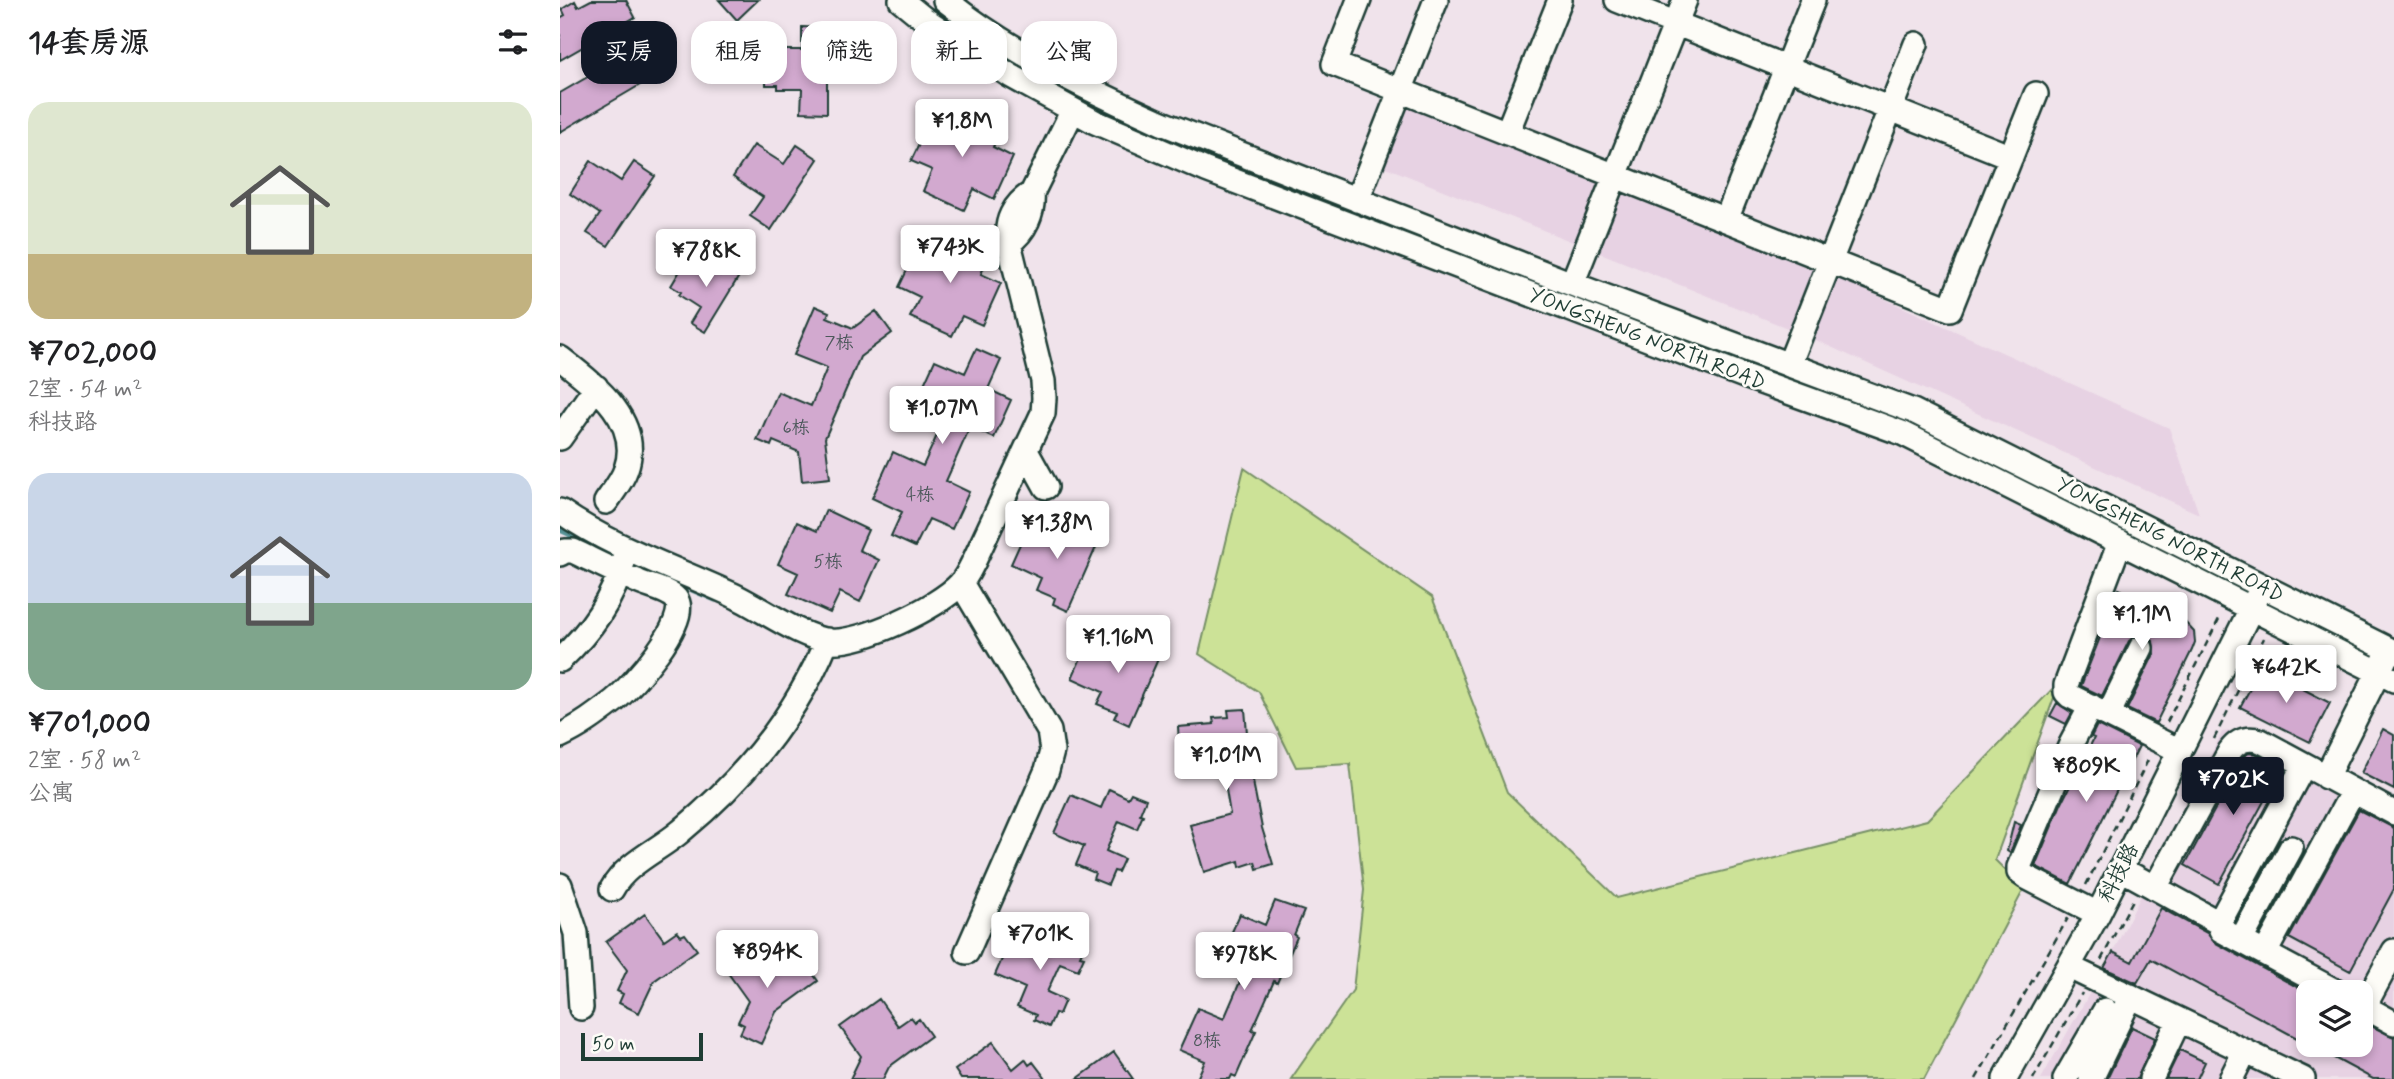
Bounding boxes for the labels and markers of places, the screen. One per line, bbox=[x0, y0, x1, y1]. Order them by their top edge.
pin: ¥1.8M bbox=[913, 100, 1011, 159]
pin: ¥743K bbox=[901, 226, 999, 285]
pin: ¥788K bbox=[657, 230, 755, 289]
pin: ¥1.07M bbox=[885, 386, 999, 446]
pin: ¥1.38M bbox=[1000, 502, 1114, 561]
pin: ¥1.1M bbox=[2093, 592, 2191, 652]
pin: ¥1.16M bbox=[1061, 616, 1175, 675]
pin: ¥642K bbox=[2237, 646, 2335, 705]
pin: ¥1.01M bbox=[1169, 734, 1283, 793]
pin: ¥809K bbox=[2037, 744, 2135, 804]
pin: ¥702K bbox=[2184, 758, 2282, 817]
pin: ¥701K bbox=[991, 912, 1089, 972]
pin: ¥894K bbox=[718, 930, 816, 990]
pin: ¥978K bbox=[1195, 932, 1293, 992]

